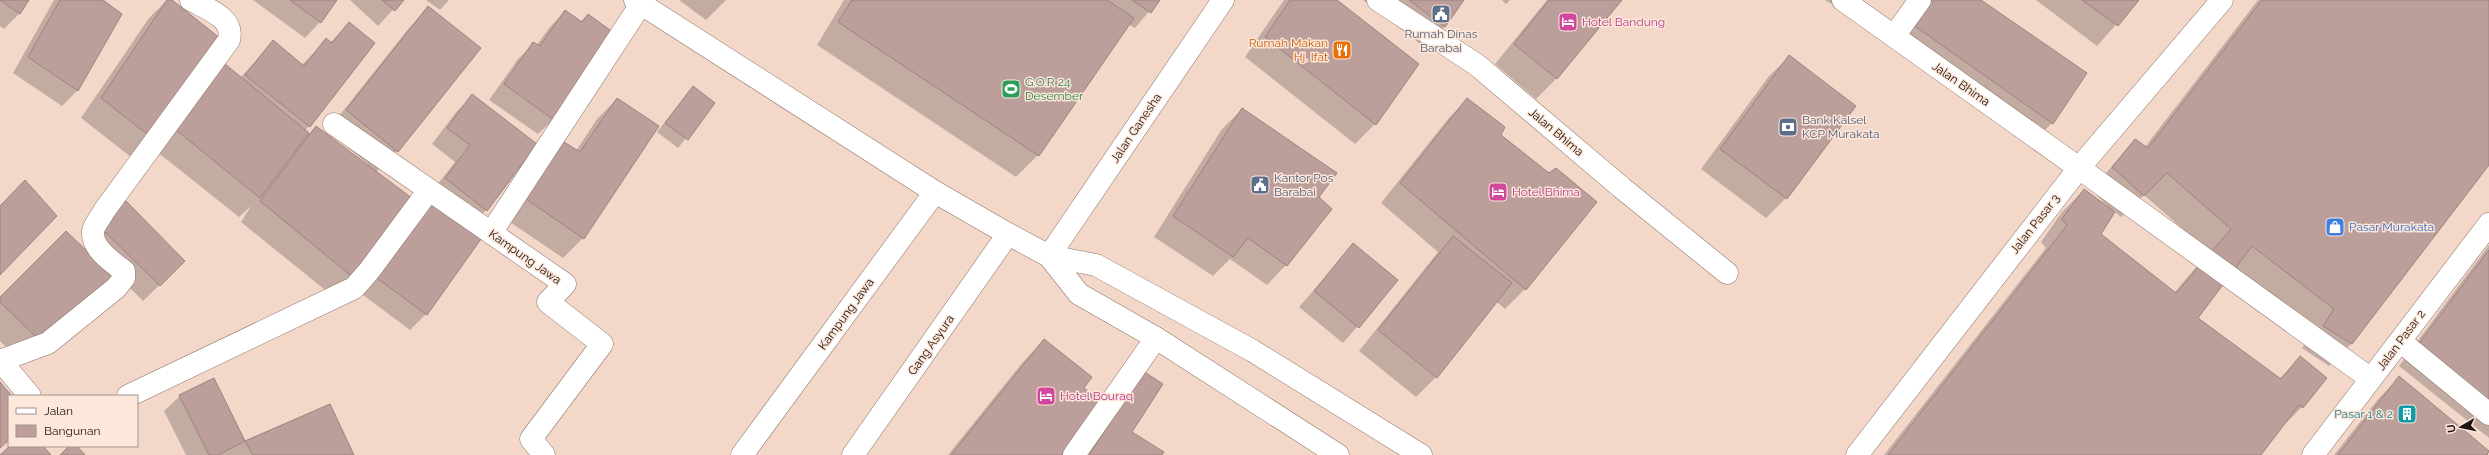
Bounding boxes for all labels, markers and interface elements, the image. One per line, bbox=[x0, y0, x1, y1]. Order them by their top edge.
public building icon: Rumah Dinas Barabai bbox=[1430, 3, 1452, 25]
hotel icon: Hotel Bandung bbox=[1557, 11, 1579, 33]
place label: Hotel Bandung bbox=[1582, 15, 1665, 29]
place label: Rumah Dinas Barabai bbox=[1404, 27, 1478, 55]
place label: Rumah Makan Hj. Ifat bbox=[1249, 36, 1328, 64]
restaurant icon: Rumah Makan Hj. Ifat bbox=[1331, 39, 1353, 61]
street label: Jalan Bhima bbox=[1929, 59, 1993, 109]
place label: G.O.R 24 Desember bbox=[1025, 75, 1084, 103]
sports icon: G.O.R 24 Desember bbox=[1000, 78, 1022, 100]
street label: Jalan Ganesha bbox=[1108, 91, 1164, 165]
street label: Jalan Bhima bbox=[1526, 105, 1586, 159]
place label: Bank Kalsel KCP Murakata bbox=[1802, 113, 1879, 141]
bank icon: Bank Kalsel KCP Murakata bbox=[1777, 116, 1799, 138]
place label: Kantor Pos Barabai bbox=[1274, 171, 1334, 199]
public building icon: Kantor Pos Barabai bbox=[1249, 174, 1271, 196]
hotel icon: Hotel Bhima bbox=[1487, 181, 1509, 203]
place label: Hotel Bhima bbox=[1512, 185, 1580, 199]
street label: Jalan Pasar 3 bbox=[2007, 191, 2063, 257]
shop icon: Pasar Murakata bbox=[2324, 216, 2346, 238]
place label: Pasar Murakata bbox=[2349, 220, 2434, 234]
street label: Kampung Jawa bbox=[486, 227, 564, 287]
street label: Kampung Jawa bbox=[815, 275, 877, 353]
street label: Jalan Pasar 2 bbox=[2374, 307, 2428, 373]
street label: Gang Asyura bbox=[905, 312, 957, 378]
hotel icon: Hotel Bouraq bbox=[1035, 385, 1057, 407]
place label: Hotel Bouraq bbox=[1060, 389, 1133, 403]
legend bbox=[8, 395, 138, 447]
building icon: Pasar 1 & 2 bbox=[2396, 403, 2418, 425]
text: Jalan bbox=[44, 404, 73, 418]
place label: Pasar 1 & 2 bbox=[2334, 407, 2393, 421]
north arrow bbox=[2441, 407, 2481, 447]
text: U bbox=[2445, 423, 2459, 434]
text: Bangunan bbox=[44, 424, 101, 438]

